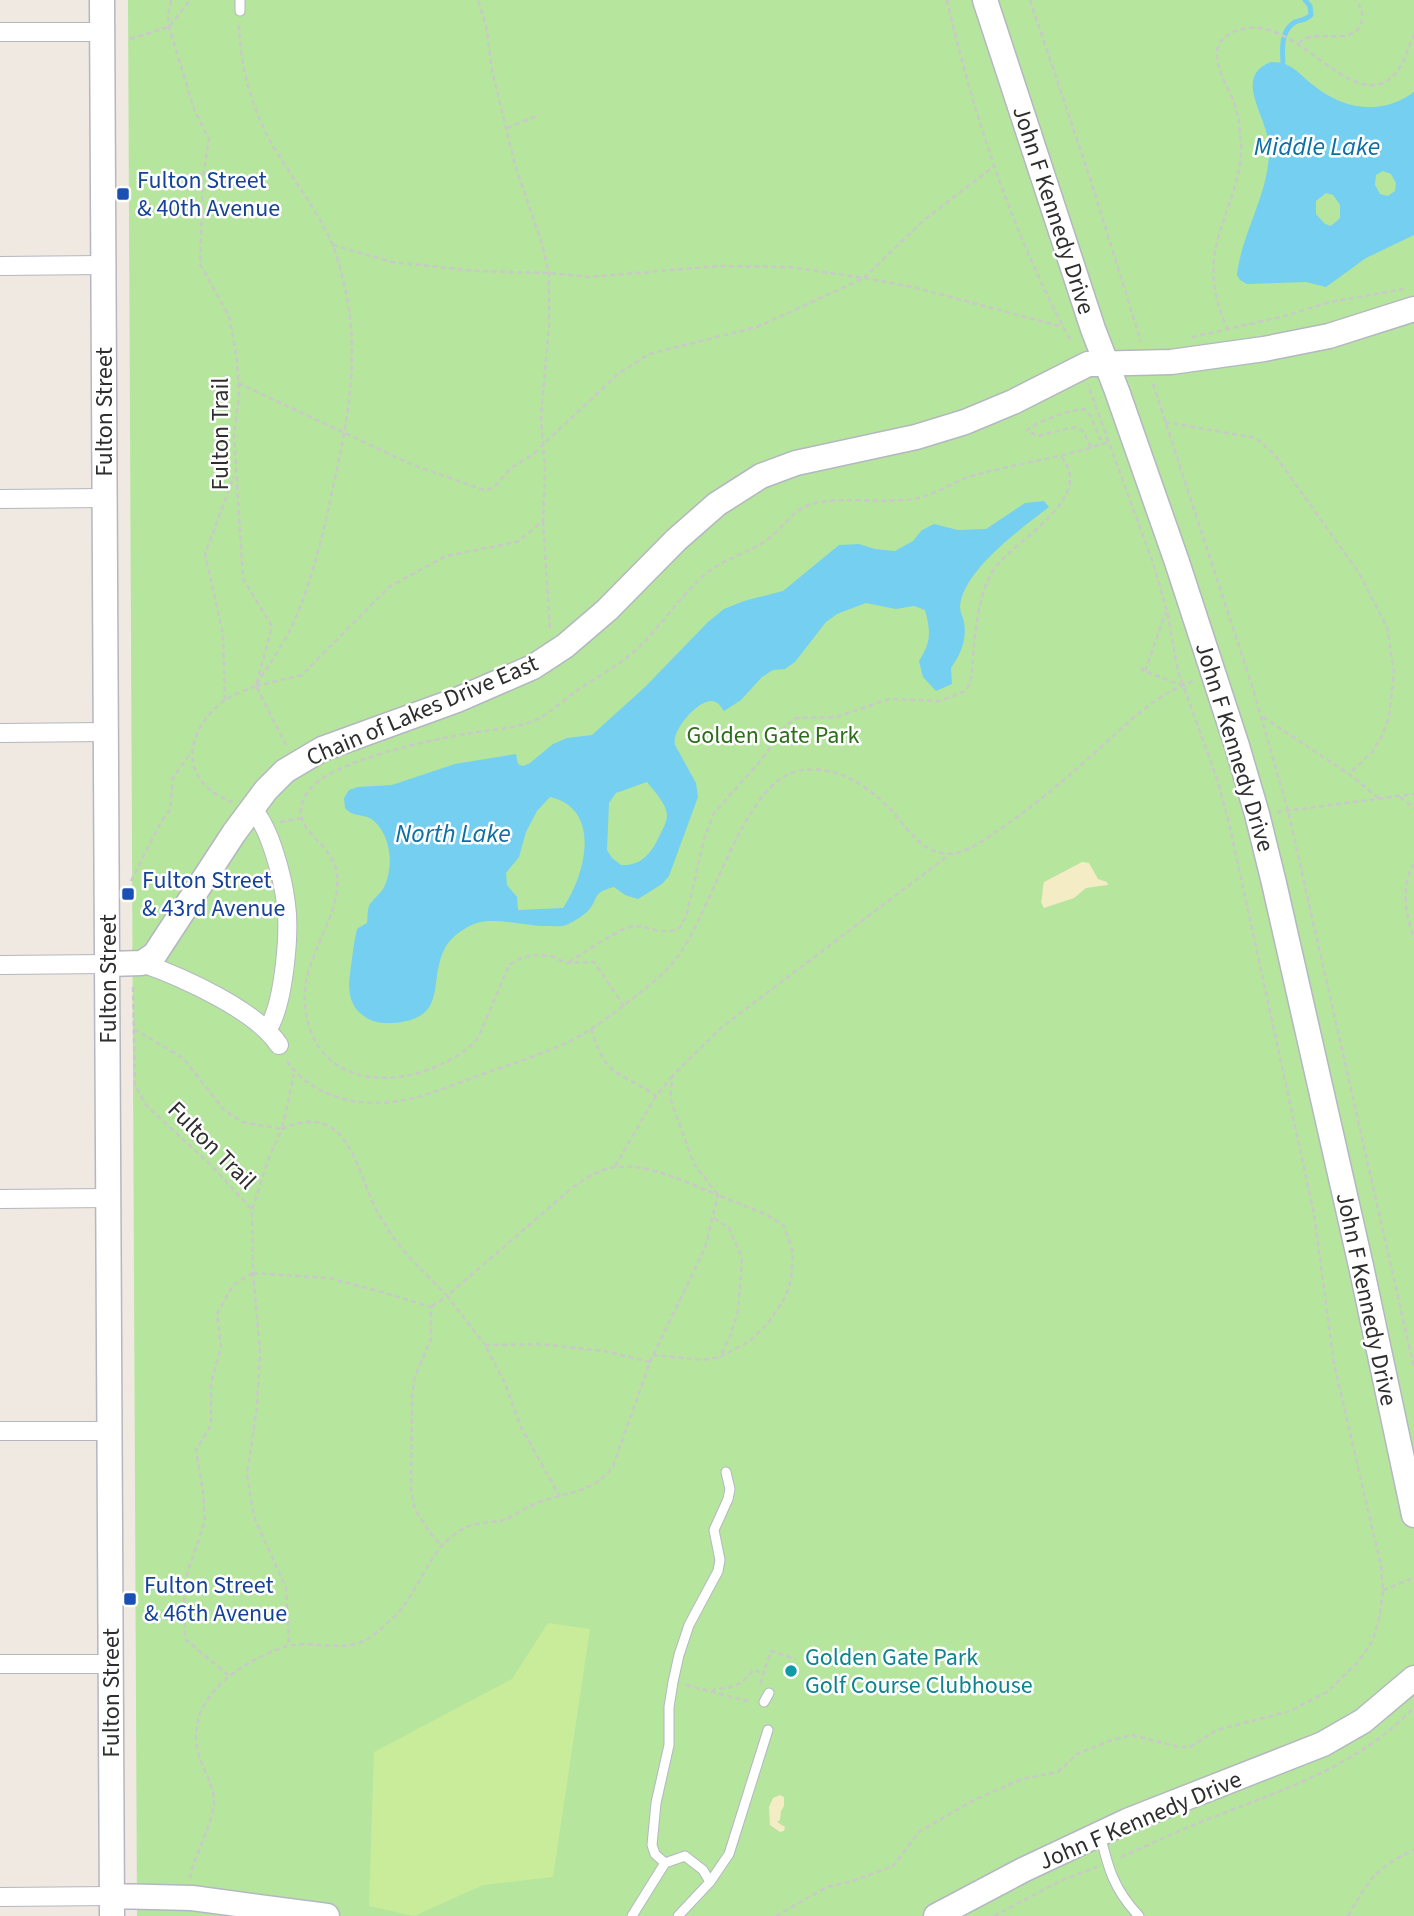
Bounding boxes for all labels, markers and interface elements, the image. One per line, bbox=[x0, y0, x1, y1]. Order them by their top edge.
street label: John F Kennedy Drive bbox=[1003, 101, 1104, 319]
water label: Middle Lake bbox=[1254, 128, 1380, 165]
place label: Fulton Street & 40th Avenue bbox=[137, 163, 280, 226]
marker: Fulton Street & 40th Avenue bbox=[115, 186, 131, 202]
street label: Fulton Street bbox=[87, 347, 122, 477]
street label: Fulton Trail bbox=[203, 378, 238, 491]
street label: John F Kennedy Drive bbox=[1186, 638, 1283, 856]
street label: Chain of Lakes Drive East bbox=[301, 646, 543, 775]
park label: Golden Gate Park bbox=[686, 718, 860, 753]
water label: North Lake bbox=[395, 815, 511, 852]
place label: Fulton Street & 43rd Avenue bbox=[142, 863, 285, 926]
marker: Fulton Street & 43rd Avenue bbox=[120, 886, 136, 902]
street label: Fulton Street bbox=[91, 914, 126, 1044]
street label: Fulton Trail bbox=[159, 1093, 264, 1198]
street label: John F Kennedy Drive bbox=[1327, 1189, 1406, 1409]
place label: Fulton Street & 46th Avenue bbox=[144, 1568, 287, 1631]
marker: Fulton Street & 46th Avenue bbox=[122, 1591, 138, 1607]
street label: Fulton Street bbox=[94, 1628, 129, 1758]
place label: Golden Gate Park Golf Course Clubhouse bbox=[805, 1640, 1033, 1703]
marker: Golden Gate Park Golf Course Clubhouse bbox=[783, 1663, 799, 1679]
street label: John F Kennedy Drive bbox=[1033, 1762, 1247, 1879]

